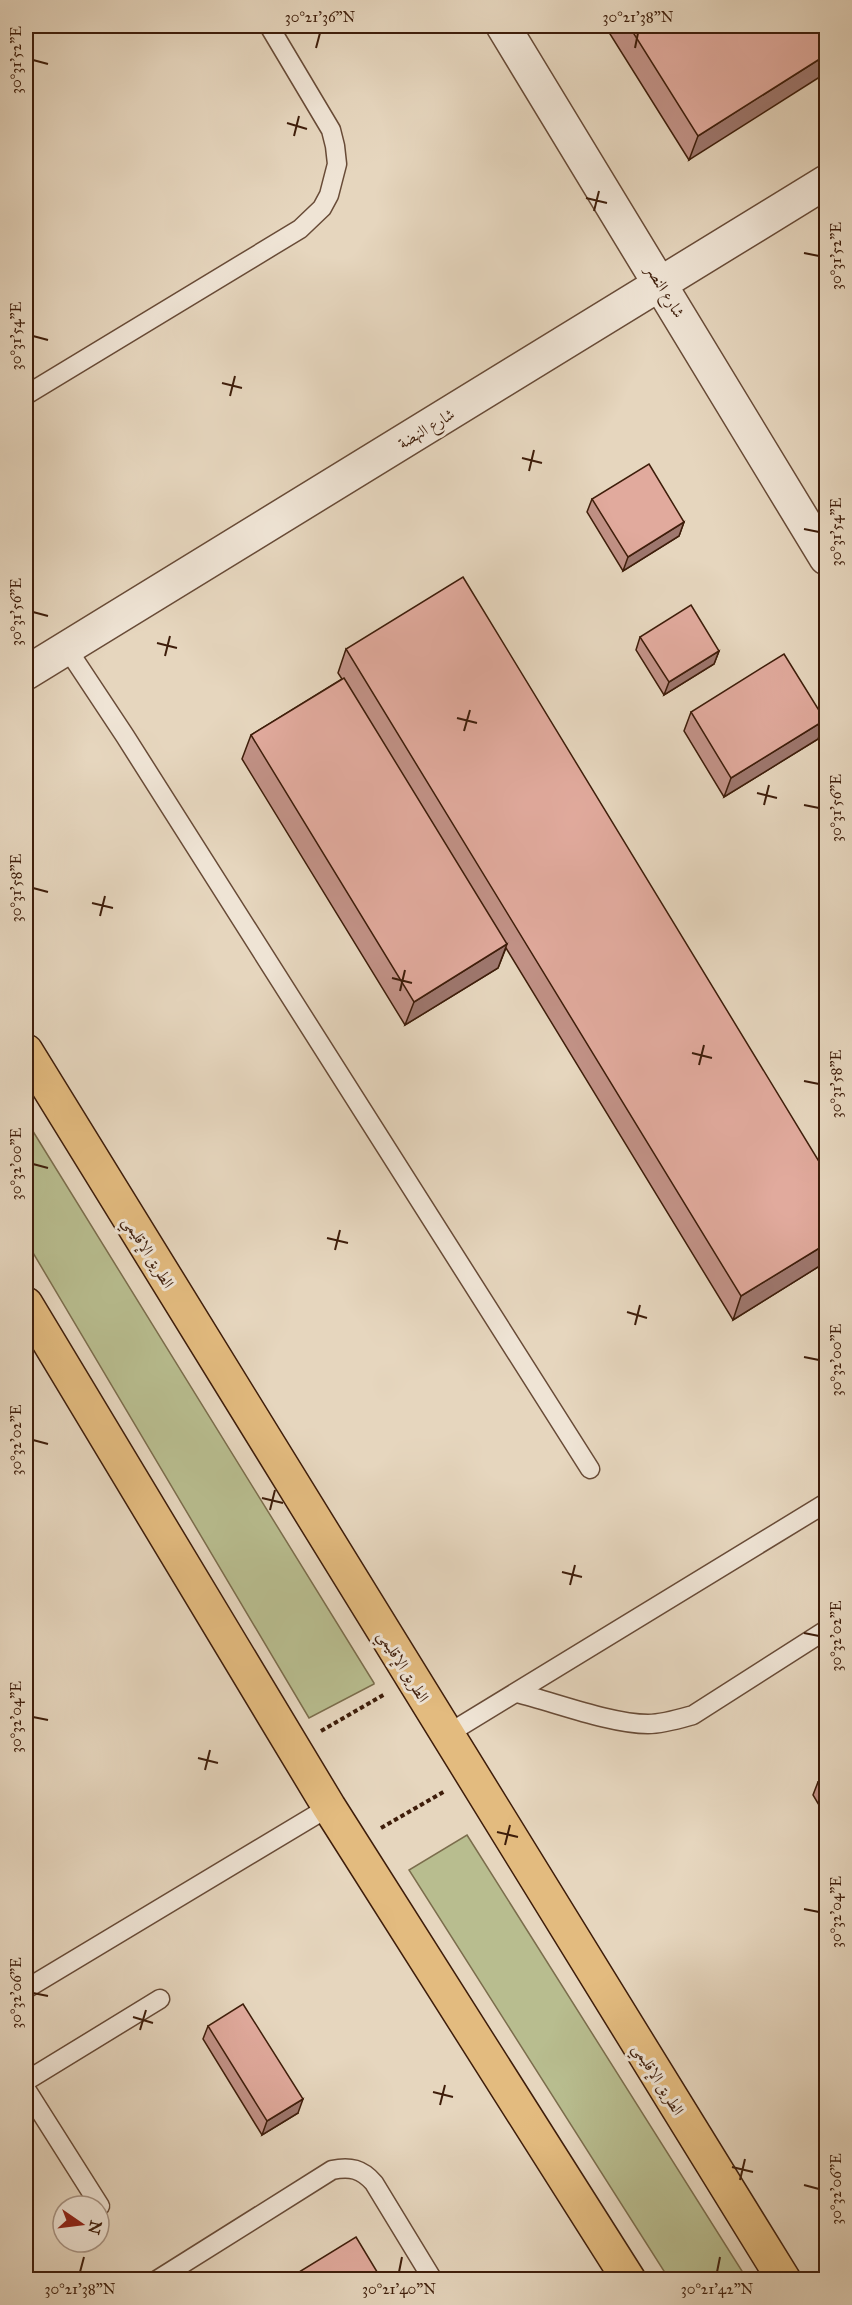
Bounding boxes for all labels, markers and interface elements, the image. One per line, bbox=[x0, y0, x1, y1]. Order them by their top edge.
text: 30°21'36"N bbox=[285, 8, 356, 26]
text: 30°21'38"N bbox=[603, 8, 674, 26]
text: 30°31'52"E bbox=[7, 26, 25, 94]
text: 30°31'52"E bbox=[827, 222, 845, 290]
street label: شارع النصر bbox=[638, 260, 689, 323]
text: 30°31'54"E bbox=[7, 302, 25, 370]
street label: شارع النهضة bbox=[395, 404, 460, 456]
text: 30°31'54"E bbox=[827, 498, 845, 566]
text: 30°31'56"E bbox=[7, 578, 25, 646]
text: 30°31'56"E bbox=[827, 774, 845, 842]
text: 30°31'58"E bbox=[7, 853, 25, 922]
text: 30°31'58"E bbox=[827, 1049, 845, 1118]
text: 30°32'00"E bbox=[7, 1128, 25, 1200]
street label: الطريق الإقليمي bbox=[114, 1213, 178, 1295]
text: 30°32'00"E bbox=[827, 1324, 845, 1396]
text: 30°32'02"E bbox=[7, 1404, 25, 1476]
text: 30°32'02"E bbox=[827, 1600, 845, 1672]
street label: الطريق الإقليمي bbox=[369, 1627, 433, 1709]
text: 30°32'04"E bbox=[7, 1681, 25, 1753]
text: 30°32'04"E bbox=[827, 1876, 845, 1948]
text: 30°32'06"E bbox=[7, 1957, 25, 2029]
street label: الطريق الإقليمي bbox=[624, 2040, 688, 2122]
text: 30°32'06"E bbox=[827, 2153, 845, 2225]
north arrow bbox=[51, 2194, 111, 2254]
text: N bbox=[84, 2219, 106, 2237]
text: 30°21'38"N bbox=[45, 2280, 116, 2298]
text: 30°21'40"N bbox=[362, 2280, 436, 2298]
text: 30°21'42"N bbox=[681, 2280, 754, 2298]

